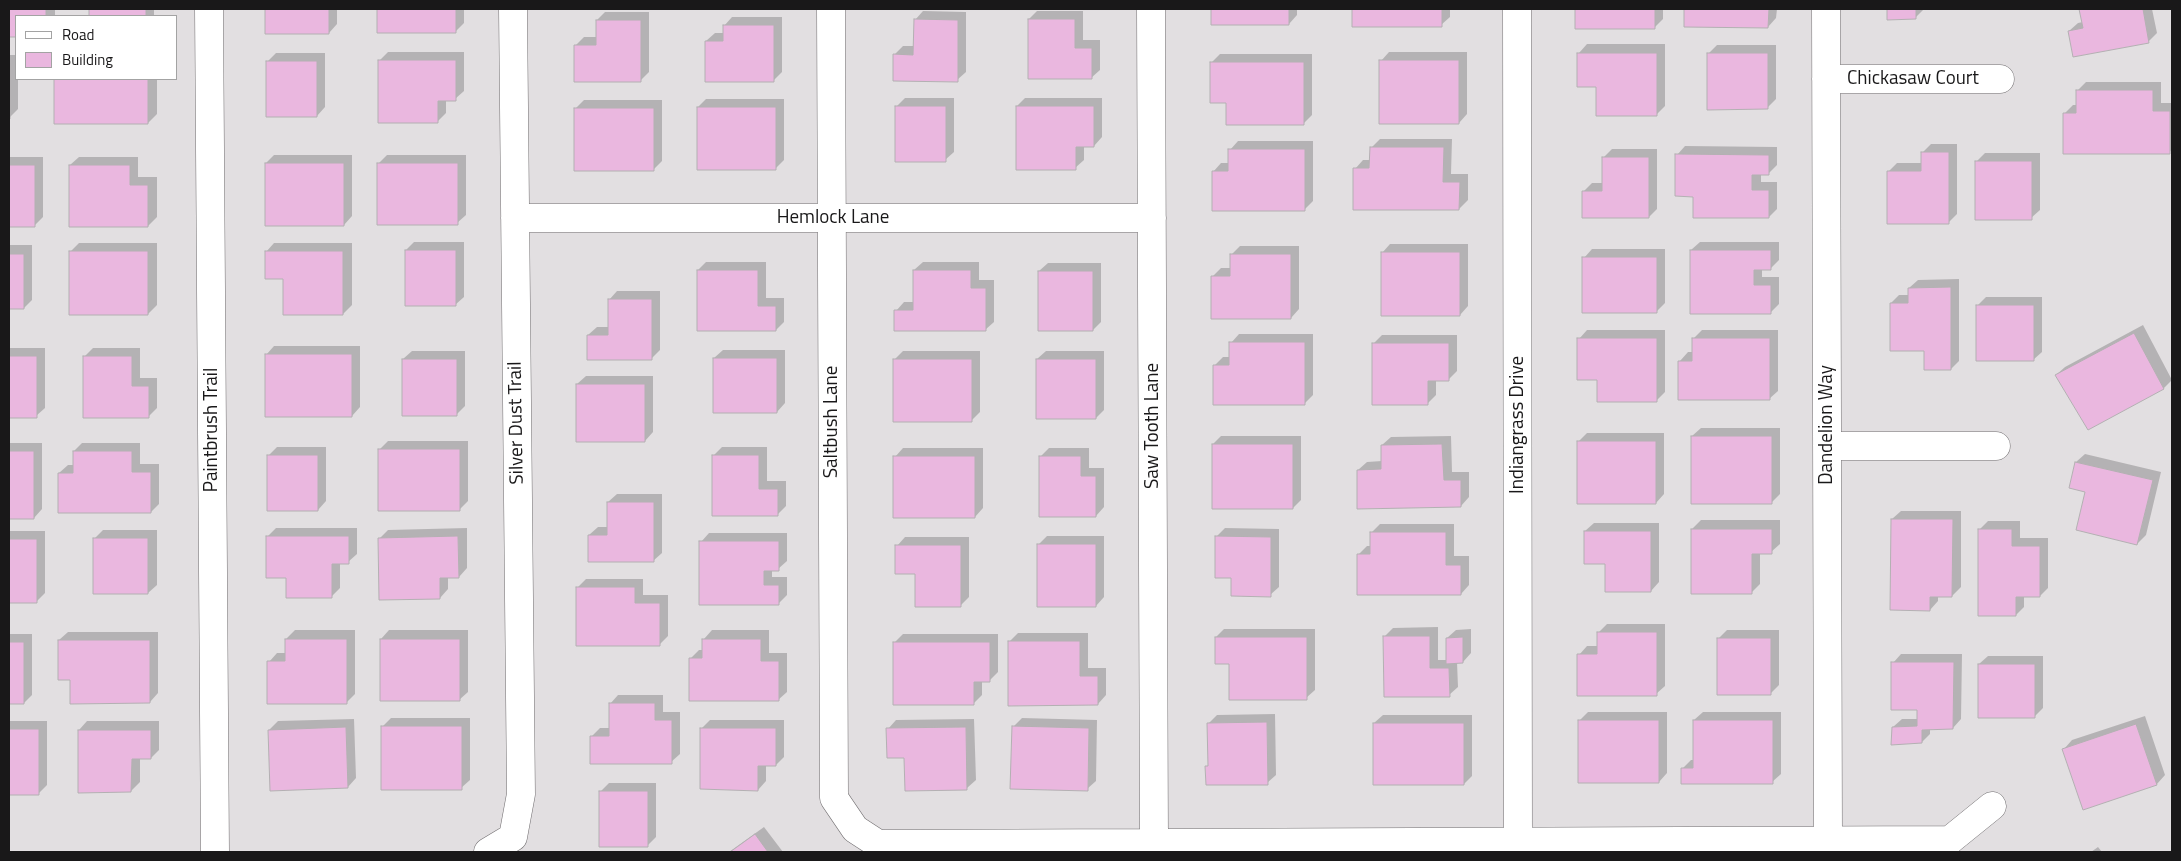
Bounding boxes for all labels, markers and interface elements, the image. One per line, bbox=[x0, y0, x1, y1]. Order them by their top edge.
legend bbox=[15, 15, 178, 80]
text: Road bbox=[62, 23, 94, 46]
text: Building bbox=[62, 48, 113, 71]
street label: Chickasaw Court bbox=[1847, 68, 1979, 90]
street label: Hemlock Lane bbox=[777, 207, 889, 229]
street label: Indiangrass Drive bbox=[1507, 356, 1529, 494]
street label: Silver Dust Trail bbox=[505, 361, 529, 485]
street label: Saw Tooth Lane bbox=[1142, 363, 1164, 489]
street label: Dandelion Way bbox=[1816, 365, 1838, 485]
street label: Saltbush Lane bbox=[821, 366, 843, 478]
street label: Paintbrush Trail bbox=[201, 368, 223, 492]

